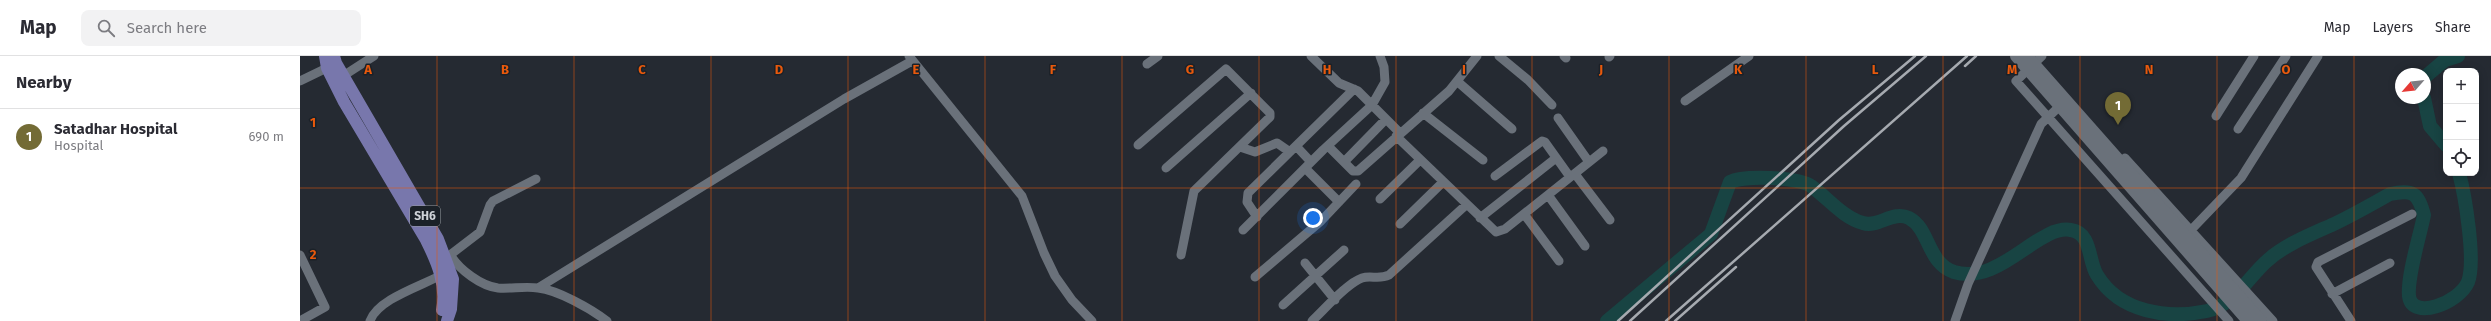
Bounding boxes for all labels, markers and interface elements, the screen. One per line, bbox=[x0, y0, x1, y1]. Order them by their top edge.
search box bbox=[81, 10, 361, 46]
text: Map bbox=[20, 16, 57, 39]
icon: search bbox=[95, 17, 117, 39]
text: Search here bbox=[127, 19, 207, 37]
text: Map bbox=[2324, 19, 2350, 36]
text: Layers bbox=[2372, 19, 2413, 36]
text: Share bbox=[2435, 19, 2471, 36]
text: A bbox=[363, 62, 372, 77]
text: B bbox=[501, 62, 509, 77]
text: C bbox=[638, 62, 646, 77]
text: D bbox=[775, 62, 784, 77]
text: E bbox=[913, 62, 920, 77]
text: F bbox=[1050, 62, 1057, 77]
text: G bbox=[1186, 62, 1194, 77]
text: H bbox=[1323, 62, 1331, 77]
text: I bbox=[1462, 62, 1466, 77]
text: J bbox=[1598, 62, 1603, 77]
text: K bbox=[1734, 62, 1743, 77]
text: L bbox=[1872, 62, 1879, 77]
text: M bbox=[2007, 62, 2017, 77]
text: N bbox=[2145, 62, 2153, 77]
text: O bbox=[2282, 62, 2291, 77]
north arrow bbox=[2395, 68, 2431, 104]
map controls bbox=[2443, 68, 2479, 176]
button: + bbox=[2443, 68, 2479, 104]
text: Nearby bbox=[16, 72, 71, 93]
pin: 1 bbox=[2105, 92, 2131, 125]
button: − bbox=[2443, 104, 2479, 140]
text: 1 bbox=[310, 115, 316, 130]
text: Satadhar Hospital bbox=[54, 120, 177, 138]
text: 1 bbox=[26, 129, 32, 144]
text: 690 m bbox=[249, 129, 284, 144]
text: Hospital bbox=[54, 138, 103, 153]
button: locate bbox=[2443, 140, 2479, 176]
road number: SH6 bbox=[410, 206, 440, 226]
your location bbox=[1303, 208, 1323, 228]
text: 2 bbox=[310, 247, 317, 262]

